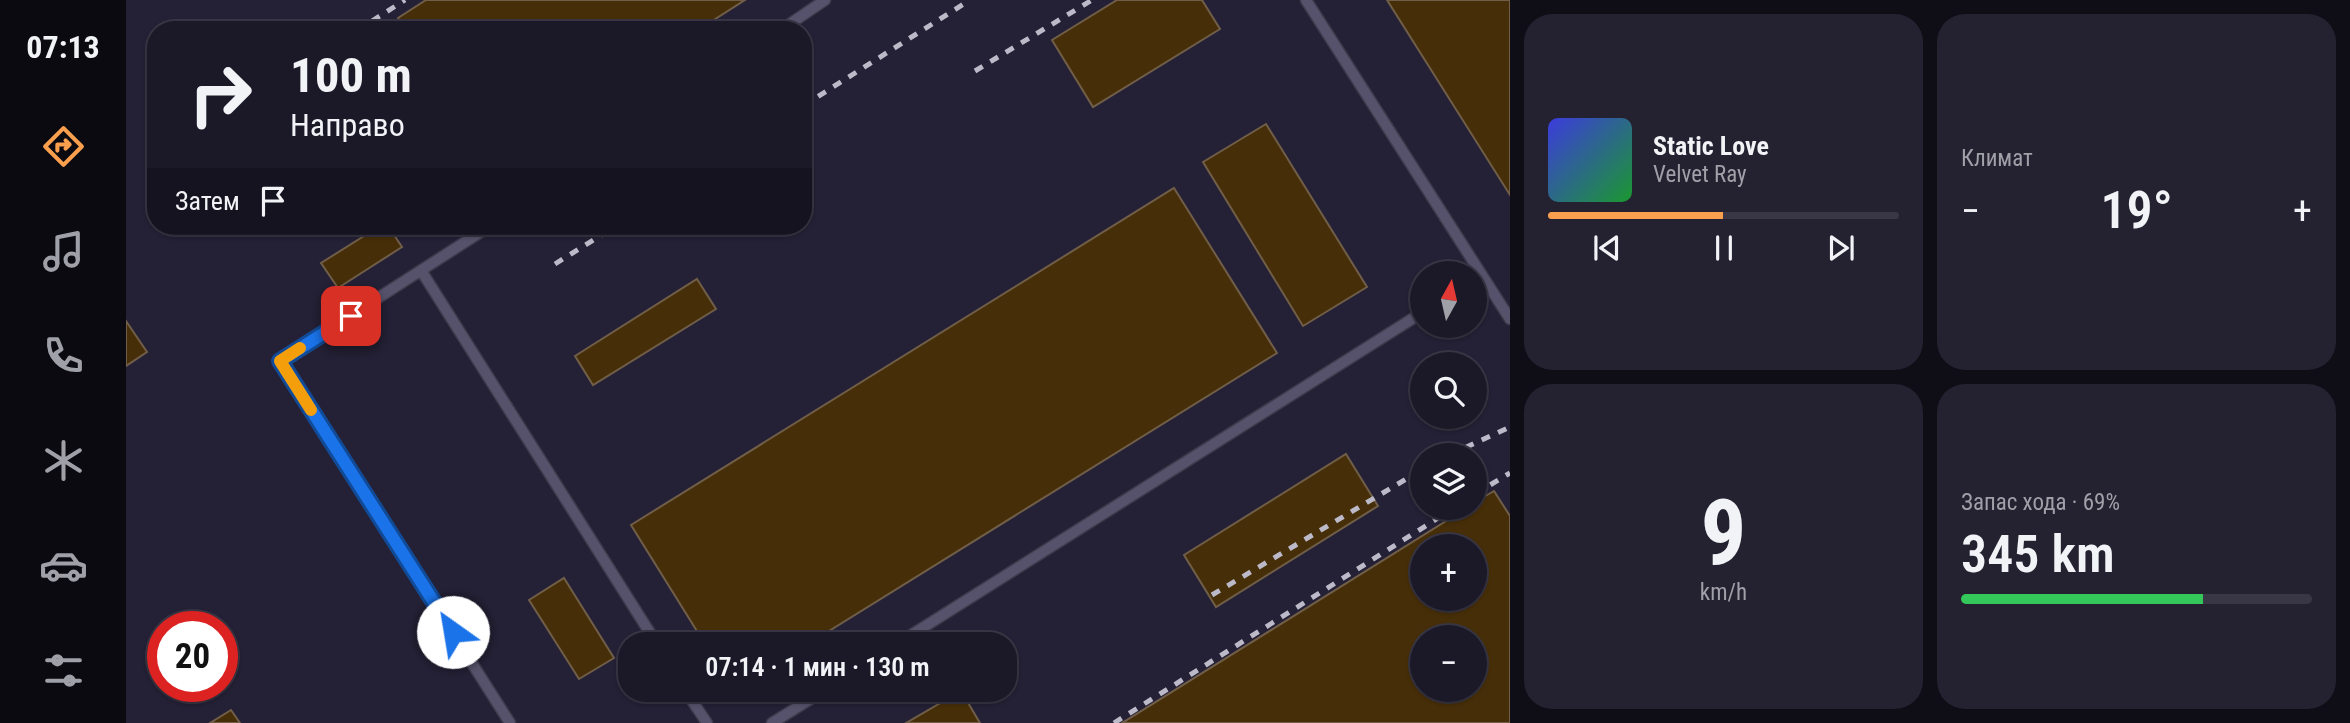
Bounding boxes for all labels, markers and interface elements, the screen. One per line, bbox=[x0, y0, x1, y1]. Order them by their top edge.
text: 07:13 bbox=[26, 28, 100, 66]
text: 100 m bbox=[290, 47, 412, 104]
icon: right bbox=[175, 49, 266, 140]
text: Направо bbox=[290, 106, 405, 144]
icon: directions bbox=[39, 122, 88, 171]
text: Static Love bbox=[1653, 131, 1769, 161]
text: Климат bbox=[1961, 145, 2033, 172]
text: Velvet Ray bbox=[1653, 161, 1747, 188]
text: 19° bbox=[2100, 180, 2173, 241]
icon: arrive bbox=[254, 182, 292, 220]
text: Затем bbox=[175, 186, 240, 216]
text: − bbox=[1961, 189, 1980, 233]
text: + bbox=[2293, 189, 2312, 233]
icon: music bbox=[39, 227, 88, 276]
icon: previous bbox=[1588, 229, 1626, 267]
icon: pause bbox=[1705, 229, 1743, 267]
icon: next bbox=[1822, 229, 1860, 267]
north arrow bbox=[1410, 261, 1488, 338]
map controls bbox=[1410, 261, 1487, 702]
pin bbox=[321, 286, 381, 346]
icon: arrive bbox=[332, 297, 370, 335]
icon: phone bbox=[39, 331, 88, 380]
button: search bbox=[1410, 352, 1487, 429]
icon: climate bbox=[39, 436, 88, 485]
button: layers bbox=[1410, 443, 1487, 520]
text: 9 bbox=[1701, 480, 1747, 586]
text: Запас хода · 69% bbox=[1961, 489, 2120, 516]
text: 345 km bbox=[1961, 524, 2115, 585]
button: + bbox=[1410, 534, 1487, 611]
icon: car bbox=[39, 541, 88, 590]
text: km/h bbox=[1700, 579, 1747, 606]
position arrow bbox=[416, 595, 490, 669]
speed limit sign: 20 bbox=[147, 611, 238, 702]
button: − bbox=[1410, 625, 1487, 702]
icon: filters bbox=[39, 646, 88, 695]
text: 07:14 · 1 мин · 130 m bbox=[705, 652, 930, 682]

